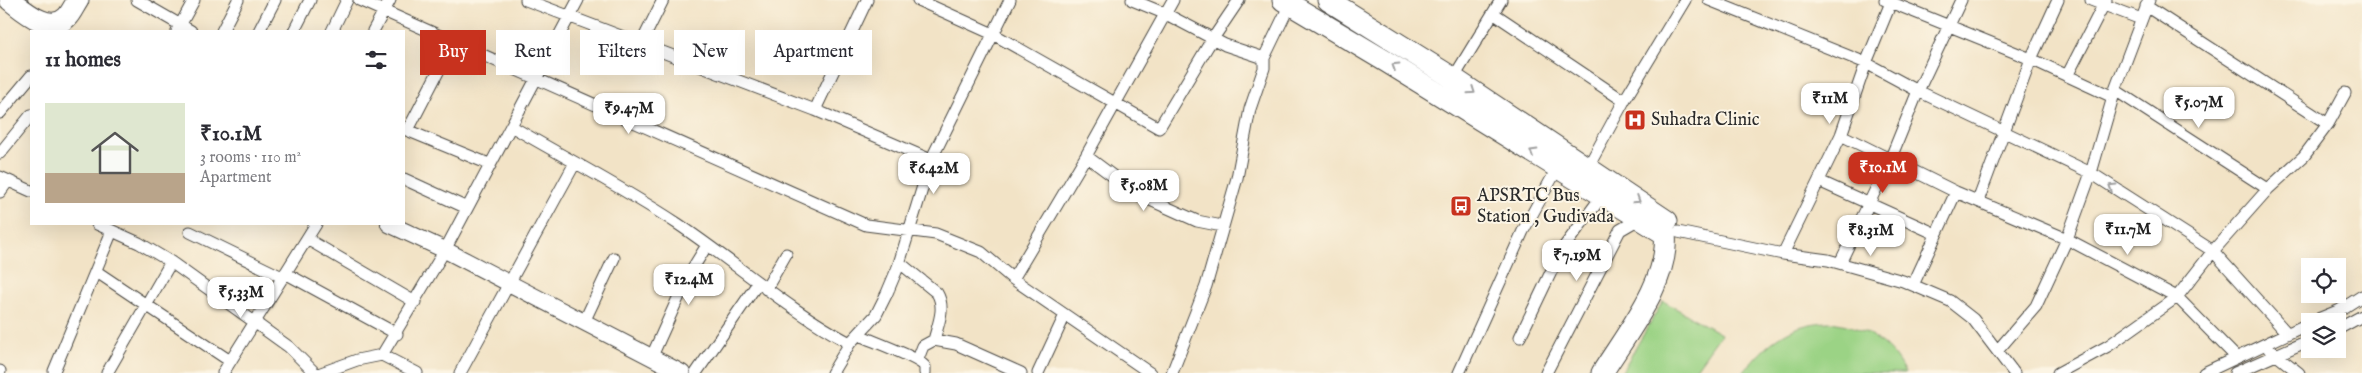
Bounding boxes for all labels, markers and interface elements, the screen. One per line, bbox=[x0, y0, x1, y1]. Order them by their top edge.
chip: Buy bbox=[420, 30, 486, 75]
chip: Rent bbox=[496, 30, 570, 75]
chip: Filters bbox=[580, 30, 664, 75]
chip: New bbox=[674, 30, 745, 75]
chip: Apartment bbox=[755, 30, 872, 75]
icon: filters bbox=[362, 46, 390, 74]
text: 11 homes bbox=[45, 47, 121, 74]
one-way arrow bbox=[1391, 63, 1400, 73]
pin: ₹11M bbox=[1800, 82, 1860, 125]
one-way arrow bbox=[1467, 85, 1476, 94]
pin: ₹5.07M bbox=[2158, 86, 2240, 129]
text: ₹11M bbox=[1812, 89, 1848, 109]
pin: ₹9.47M bbox=[588, 92, 670, 135]
text: ₹5.07M bbox=[2175, 93, 2223, 113]
text: ₹9.47M bbox=[604, 99, 654, 119]
hospital icon: Suhadra Clinic bbox=[1623, 108, 1647, 132]
place label: Suhadra Clinic bbox=[1651, 109, 1760, 132]
text: ₹10.1M bbox=[200, 121, 262, 148]
icon: home bbox=[85, 123, 145, 183]
text: 3 rooms · 110 m² bbox=[200, 148, 301, 168]
one-way arrow bbox=[1529, 149, 1538, 159]
pin: ₹6.42M bbox=[893, 152, 975, 195]
pin: ₹10.1M bbox=[1842, 152, 1924, 194]
text: ₹10.1M bbox=[1859, 158, 1907, 178]
text: ₹6.42M bbox=[909, 159, 959, 179]
text: Apartment bbox=[200, 168, 271, 188]
pin: ₹5.08M bbox=[1103, 170, 1185, 212]
text: ₹5.08M bbox=[1120, 176, 1168, 196]
one-way arrow bbox=[2109, 184, 2118, 193]
place label: APSRTC Bus Station , Gudivada bbox=[1476, 185, 1614, 229]
bus stop icon: APSRTC Bus Station , Gudivada bbox=[1449, 194, 1473, 218]
one-way arrow bbox=[1631, 194, 1641, 203]
pin: ₹8.31M bbox=[1830, 214, 1912, 257]
pin: ₹11.7M bbox=[2087, 214, 2169, 256]
text: ₹11.7M bbox=[2105, 220, 2151, 240]
text: ₹8.31M bbox=[1848, 221, 1894, 241]
pin: ₹7.19M bbox=[1536, 240, 1618, 282]
text: ₹7.19M bbox=[1553, 246, 1601, 266]
map controls bbox=[2301, 258, 2346, 358]
button: locate bbox=[2301, 258, 2346, 303]
pin: ₹12.4M bbox=[648, 264, 730, 306]
text: ₹12.4M bbox=[664, 270, 714, 290]
pin: ₹5.33M bbox=[200, 276, 282, 319]
text: ₹5.33M bbox=[218, 283, 264, 303]
button: layers bbox=[2301, 313, 2346, 358]

